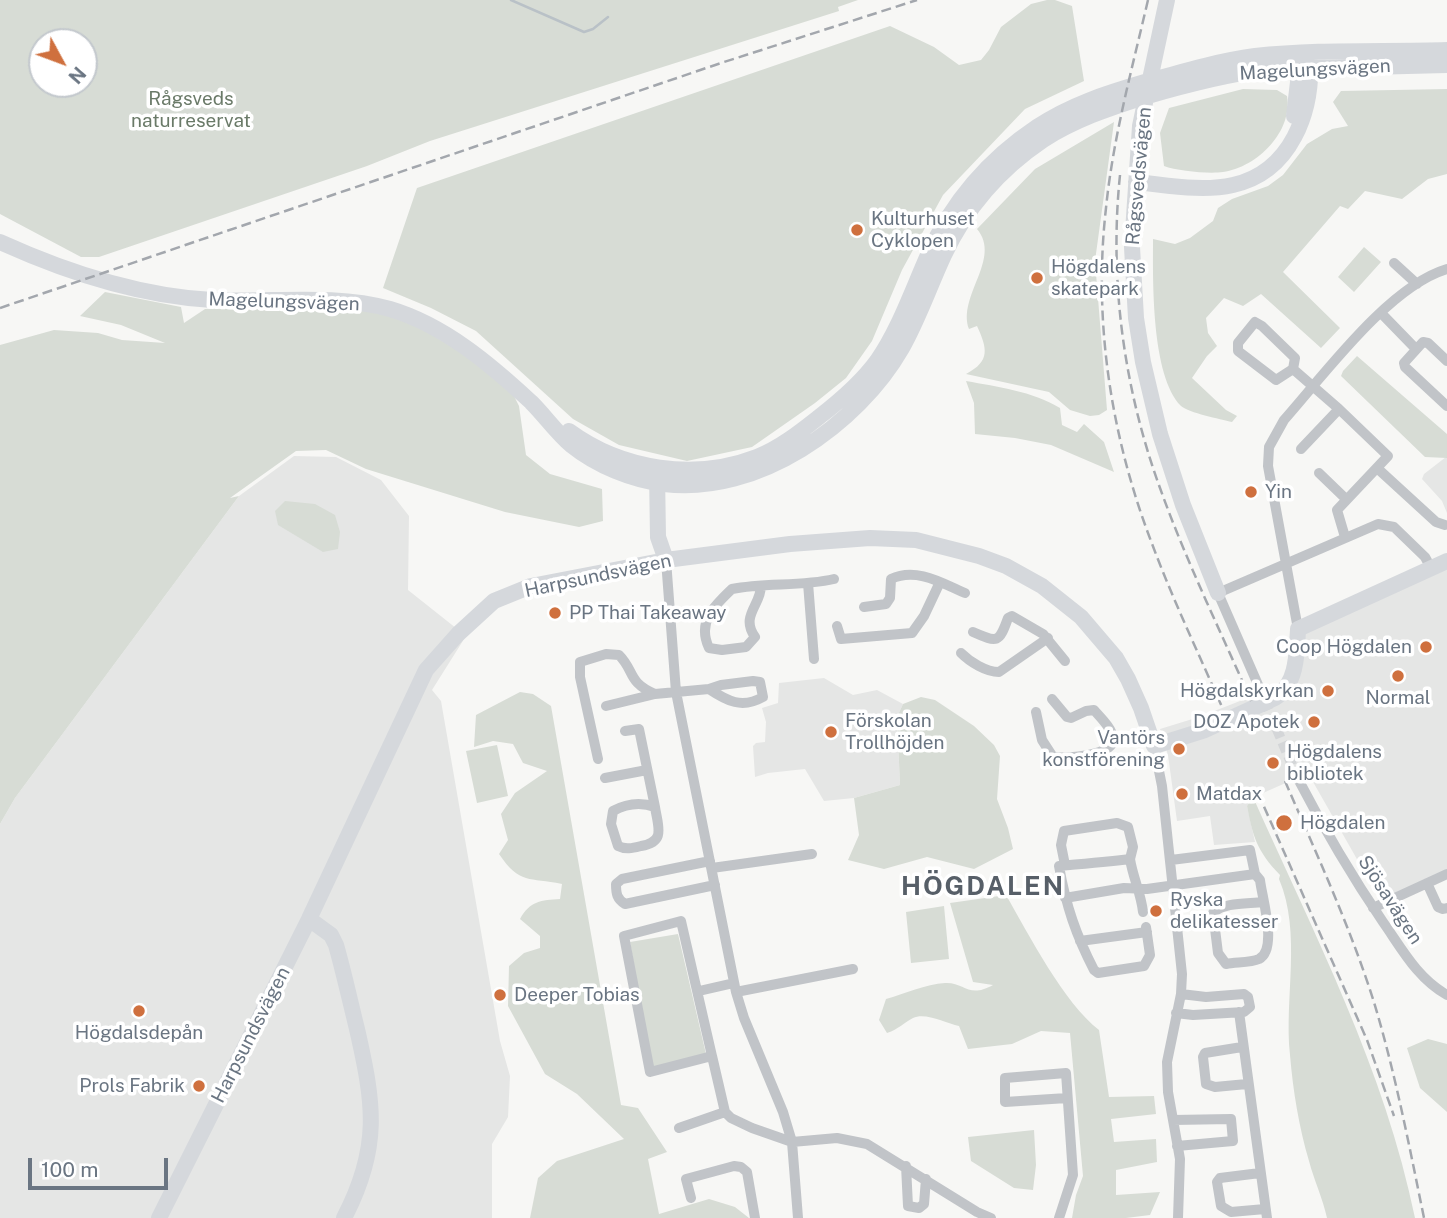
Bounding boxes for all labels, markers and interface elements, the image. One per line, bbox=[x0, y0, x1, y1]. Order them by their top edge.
north arrow bbox=[28, 28, 98, 98]
street label: Magelungsvägen bbox=[1239, 55, 1391, 85]
text: N bbox=[64, 63, 91, 88]
park label: Rågsveds naturreservat bbox=[131, 88, 251, 132]
street label: Rågsvedsvägen bbox=[1122, 106, 1156, 246]
place label: Kulturhuset Cyklopen bbox=[871, 208, 975, 252]
marker: Kulturhuset Cyklopen bbox=[849, 222, 865, 238]
place label: Högdalens skatepark bbox=[1051, 256, 1146, 300]
marker: Högdalens skatepark bbox=[1029, 270, 1045, 286]
street label: Magelungsvägen bbox=[208, 288, 360, 316]
place label: Yin bbox=[1265, 481, 1292, 503]
marker: Yin bbox=[1243, 484, 1259, 500]
street label: Harpsundsvägen bbox=[523, 549, 673, 603]
place label: PP Thai Takeaway bbox=[569, 602, 726, 624]
marker: PP Thai Takeaway bbox=[547, 605, 563, 621]
place label: Coop Högdalen bbox=[1276, 636, 1412, 658]
marker: Coop Högdalen bbox=[1418, 639, 1434, 655]
marker: Normal bbox=[1390, 668, 1406, 684]
place label: Högdalskyrkan bbox=[1180, 680, 1314, 702]
marker: Högdalskyrkan bbox=[1320, 683, 1336, 699]
place label: Normal bbox=[1365, 687, 1431, 709]
place label: Förskolan Trollhöjden bbox=[845, 710, 945, 754]
place label: DOZ Apotek bbox=[1193, 711, 1300, 733]
marker: DOZ Apotek bbox=[1306, 714, 1322, 730]
marker: Förskolan Trollhöjden bbox=[823, 724, 839, 740]
place label: Vantörs konstförening bbox=[1042, 727, 1165, 771]
marker: Vantörs konstförening bbox=[1171, 741, 1187, 757]
place label: Högdalens bibliotek bbox=[1287, 741, 1382, 785]
marker: Högdalens bibliotek bbox=[1265, 755, 1281, 771]
place label: Matdax bbox=[1196, 783, 1262, 805]
marker: Matdax bbox=[1174, 786, 1190, 802]
place label: Högdalen bbox=[1300, 812, 1385, 834]
marker: Högdalen bbox=[1274, 813, 1294, 833]
street label: Sjösavägen bbox=[1353, 851, 1427, 949]
district label: HÖGDALEN bbox=[902, 871, 1064, 903]
place label: Ryska delikatesser bbox=[1170, 889, 1278, 933]
marker: Ryska delikatesser bbox=[1148, 903, 1164, 919]
street label: Harpsundsvägen bbox=[207, 963, 295, 1107]
place label: Deeper Tobias bbox=[514, 984, 640, 1006]
marker: Deeper Tobias bbox=[492, 987, 508, 1003]
marker: Högdalsdepån bbox=[131, 1003, 147, 1019]
place label: Högdalsdepån bbox=[75, 1022, 203, 1044]
place label: Prols Fabrik bbox=[79, 1075, 185, 1097]
marker: Prols Fabrik bbox=[191, 1078, 207, 1094]
scale bar bbox=[32, 1144, 172, 1188]
text: 100 m bbox=[41, 1157, 98, 1182]

